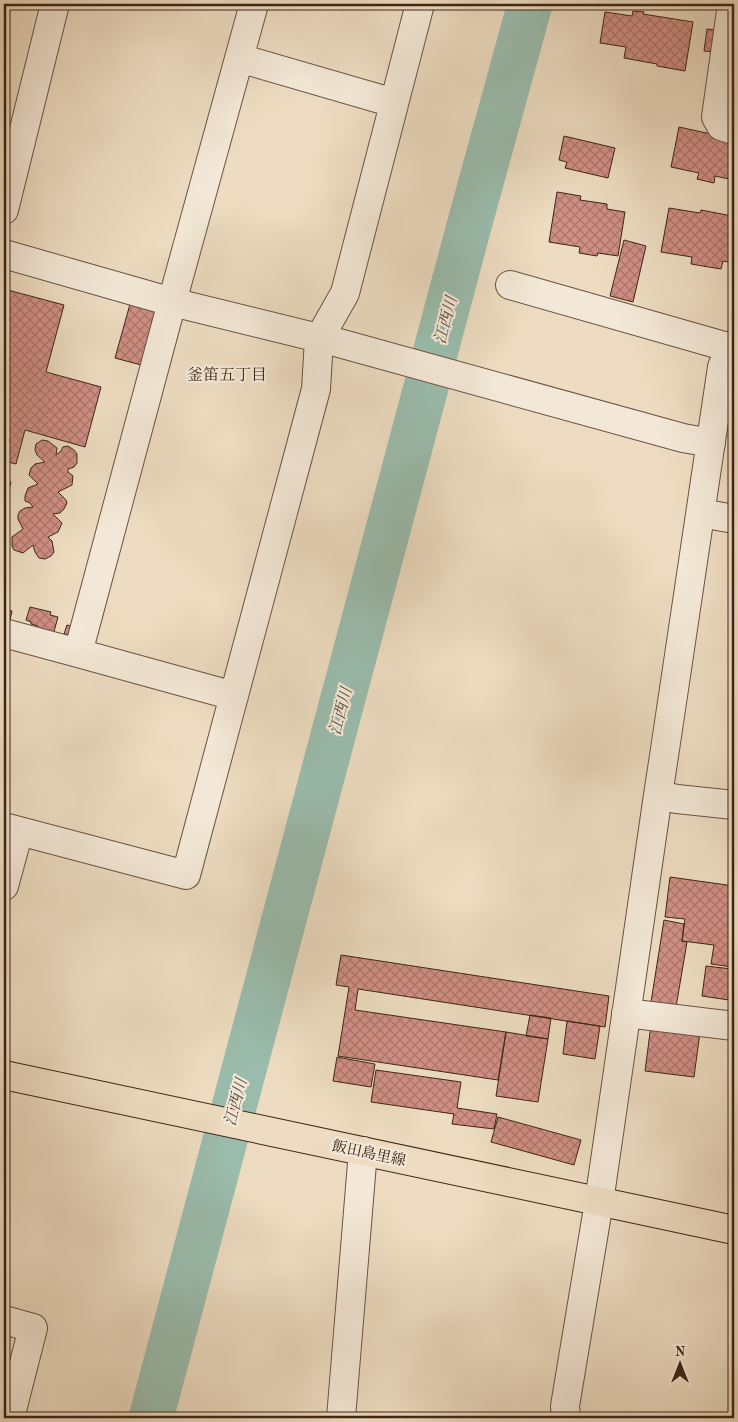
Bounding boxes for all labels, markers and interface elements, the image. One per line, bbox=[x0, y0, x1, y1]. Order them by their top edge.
water label: 江西川 bbox=[431, 293, 461, 346]
district label: 釜笛五丁目 bbox=[187, 366, 267, 384]
water label: 江西川 bbox=[326, 684, 356, 737]
water label: 江西川 bbox=[221, 1075, 251, 1128]
street label: 飯田島里線 bbox=[330, 1137, 407, 1170]
north arrow bbox=[656, 1340, 706, 1390]
text: N bbox=[675, 1345, 686, 1359]

